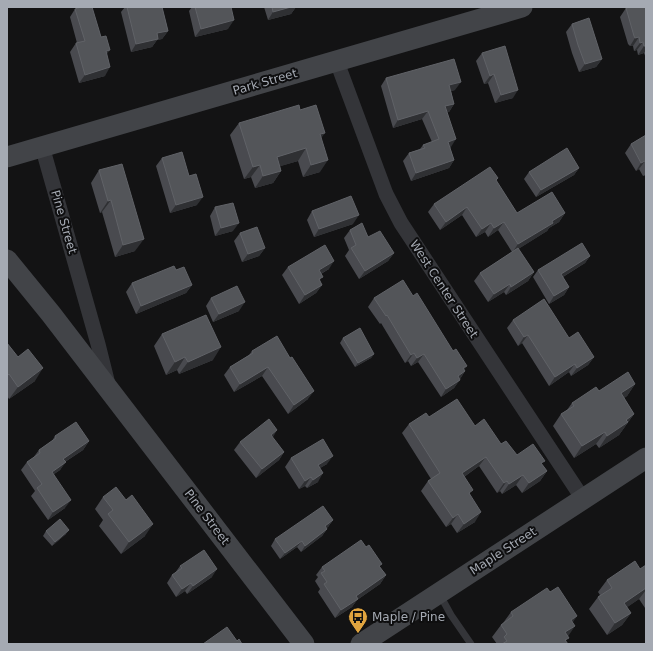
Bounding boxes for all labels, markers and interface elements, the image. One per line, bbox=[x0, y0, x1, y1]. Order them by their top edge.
street label: Park Street bbox=[231, 66, 299, 98]
street label: Pine Street bbox=[48, 189, 80, 256]
street label: West Center Street bbox=[407, 237, 481, 341]
street label: Pine Street bbox=[182, 487, 232, 548]
street label: Maple Street bbox=[467, 524, 539, 578]
bus stop icon: Maple / Pine bbox=[347, 606, 369, 634]
place label: Maple / Pine bbox=[372, 610, 445, 624]

